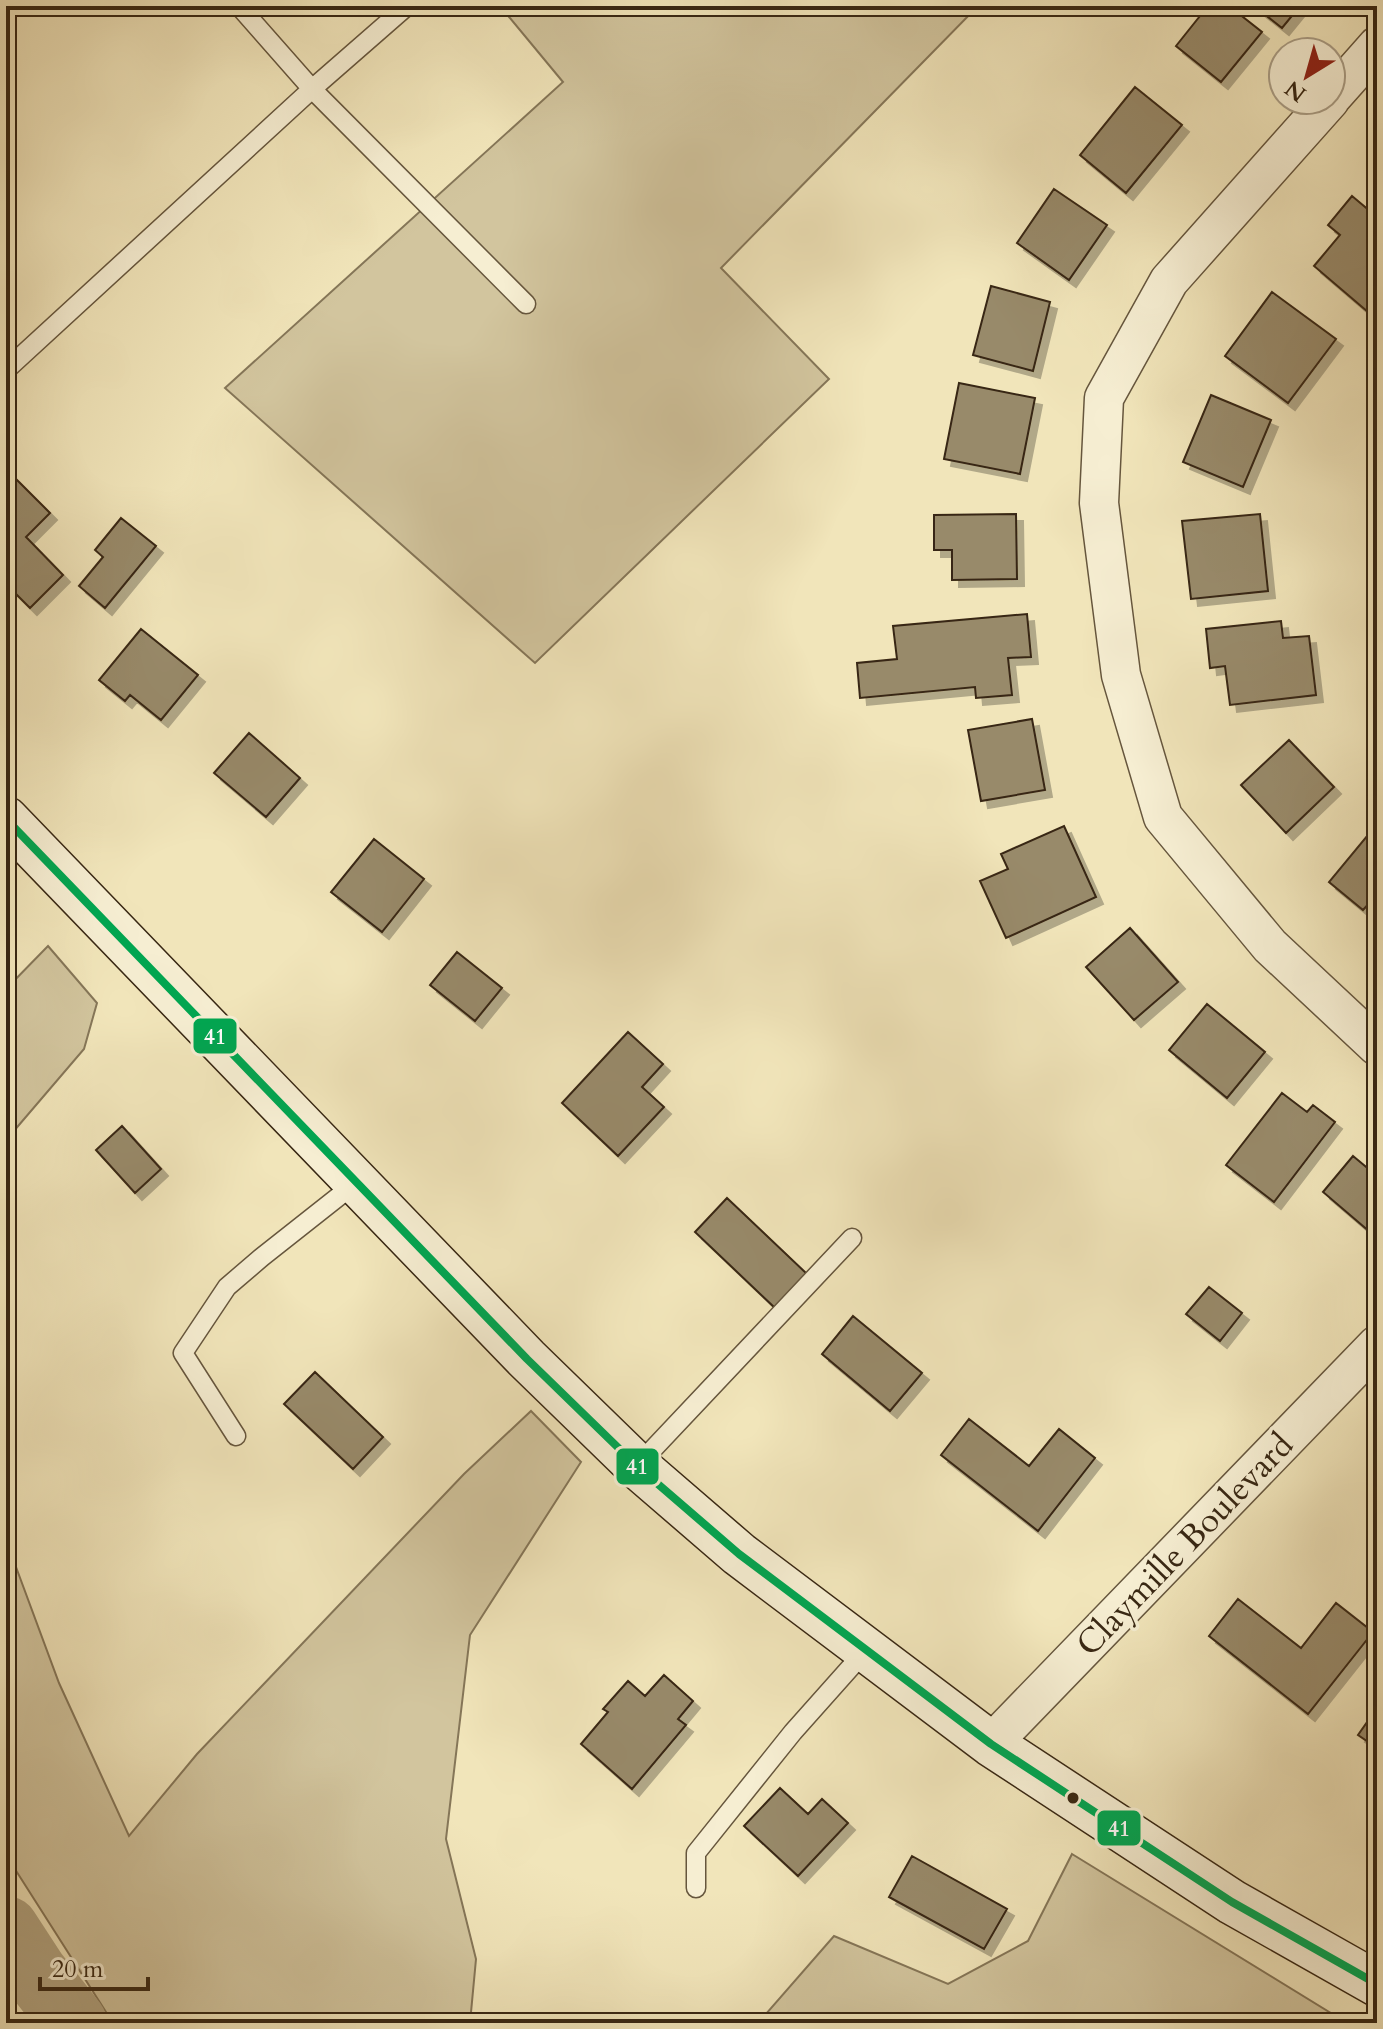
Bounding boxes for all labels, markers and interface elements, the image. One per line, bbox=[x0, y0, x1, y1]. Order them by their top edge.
north arrow bbox=[1267, 36, 1347, 116]
text: N bbox=[1279, 73, 1312, 109]
line badge: 41 bbox=[192, 1017, 238, 1055]
text: 41 bbox=[204, 1022, 226, 1052]
street label: Claymille Boulevard bbox=[1066, 1423, 1303, 1666]
line badge: 41 bbox=[615, 1447, 660, 1486]
text: 41 bbox=[626, 1452, 648, 1482]
unlabelled marker bbox=[1065, 1790, 1081, 1806]
line badge: 41 bbox=[1096, 1809, 1142, 1847]
text: 41 bbox=[1108, 1814, 1130, 1844]
scale bar bbox=[40, 1941, 148, 1991]
text: 20 m bbox=[52, 1953, 104, 1986]

